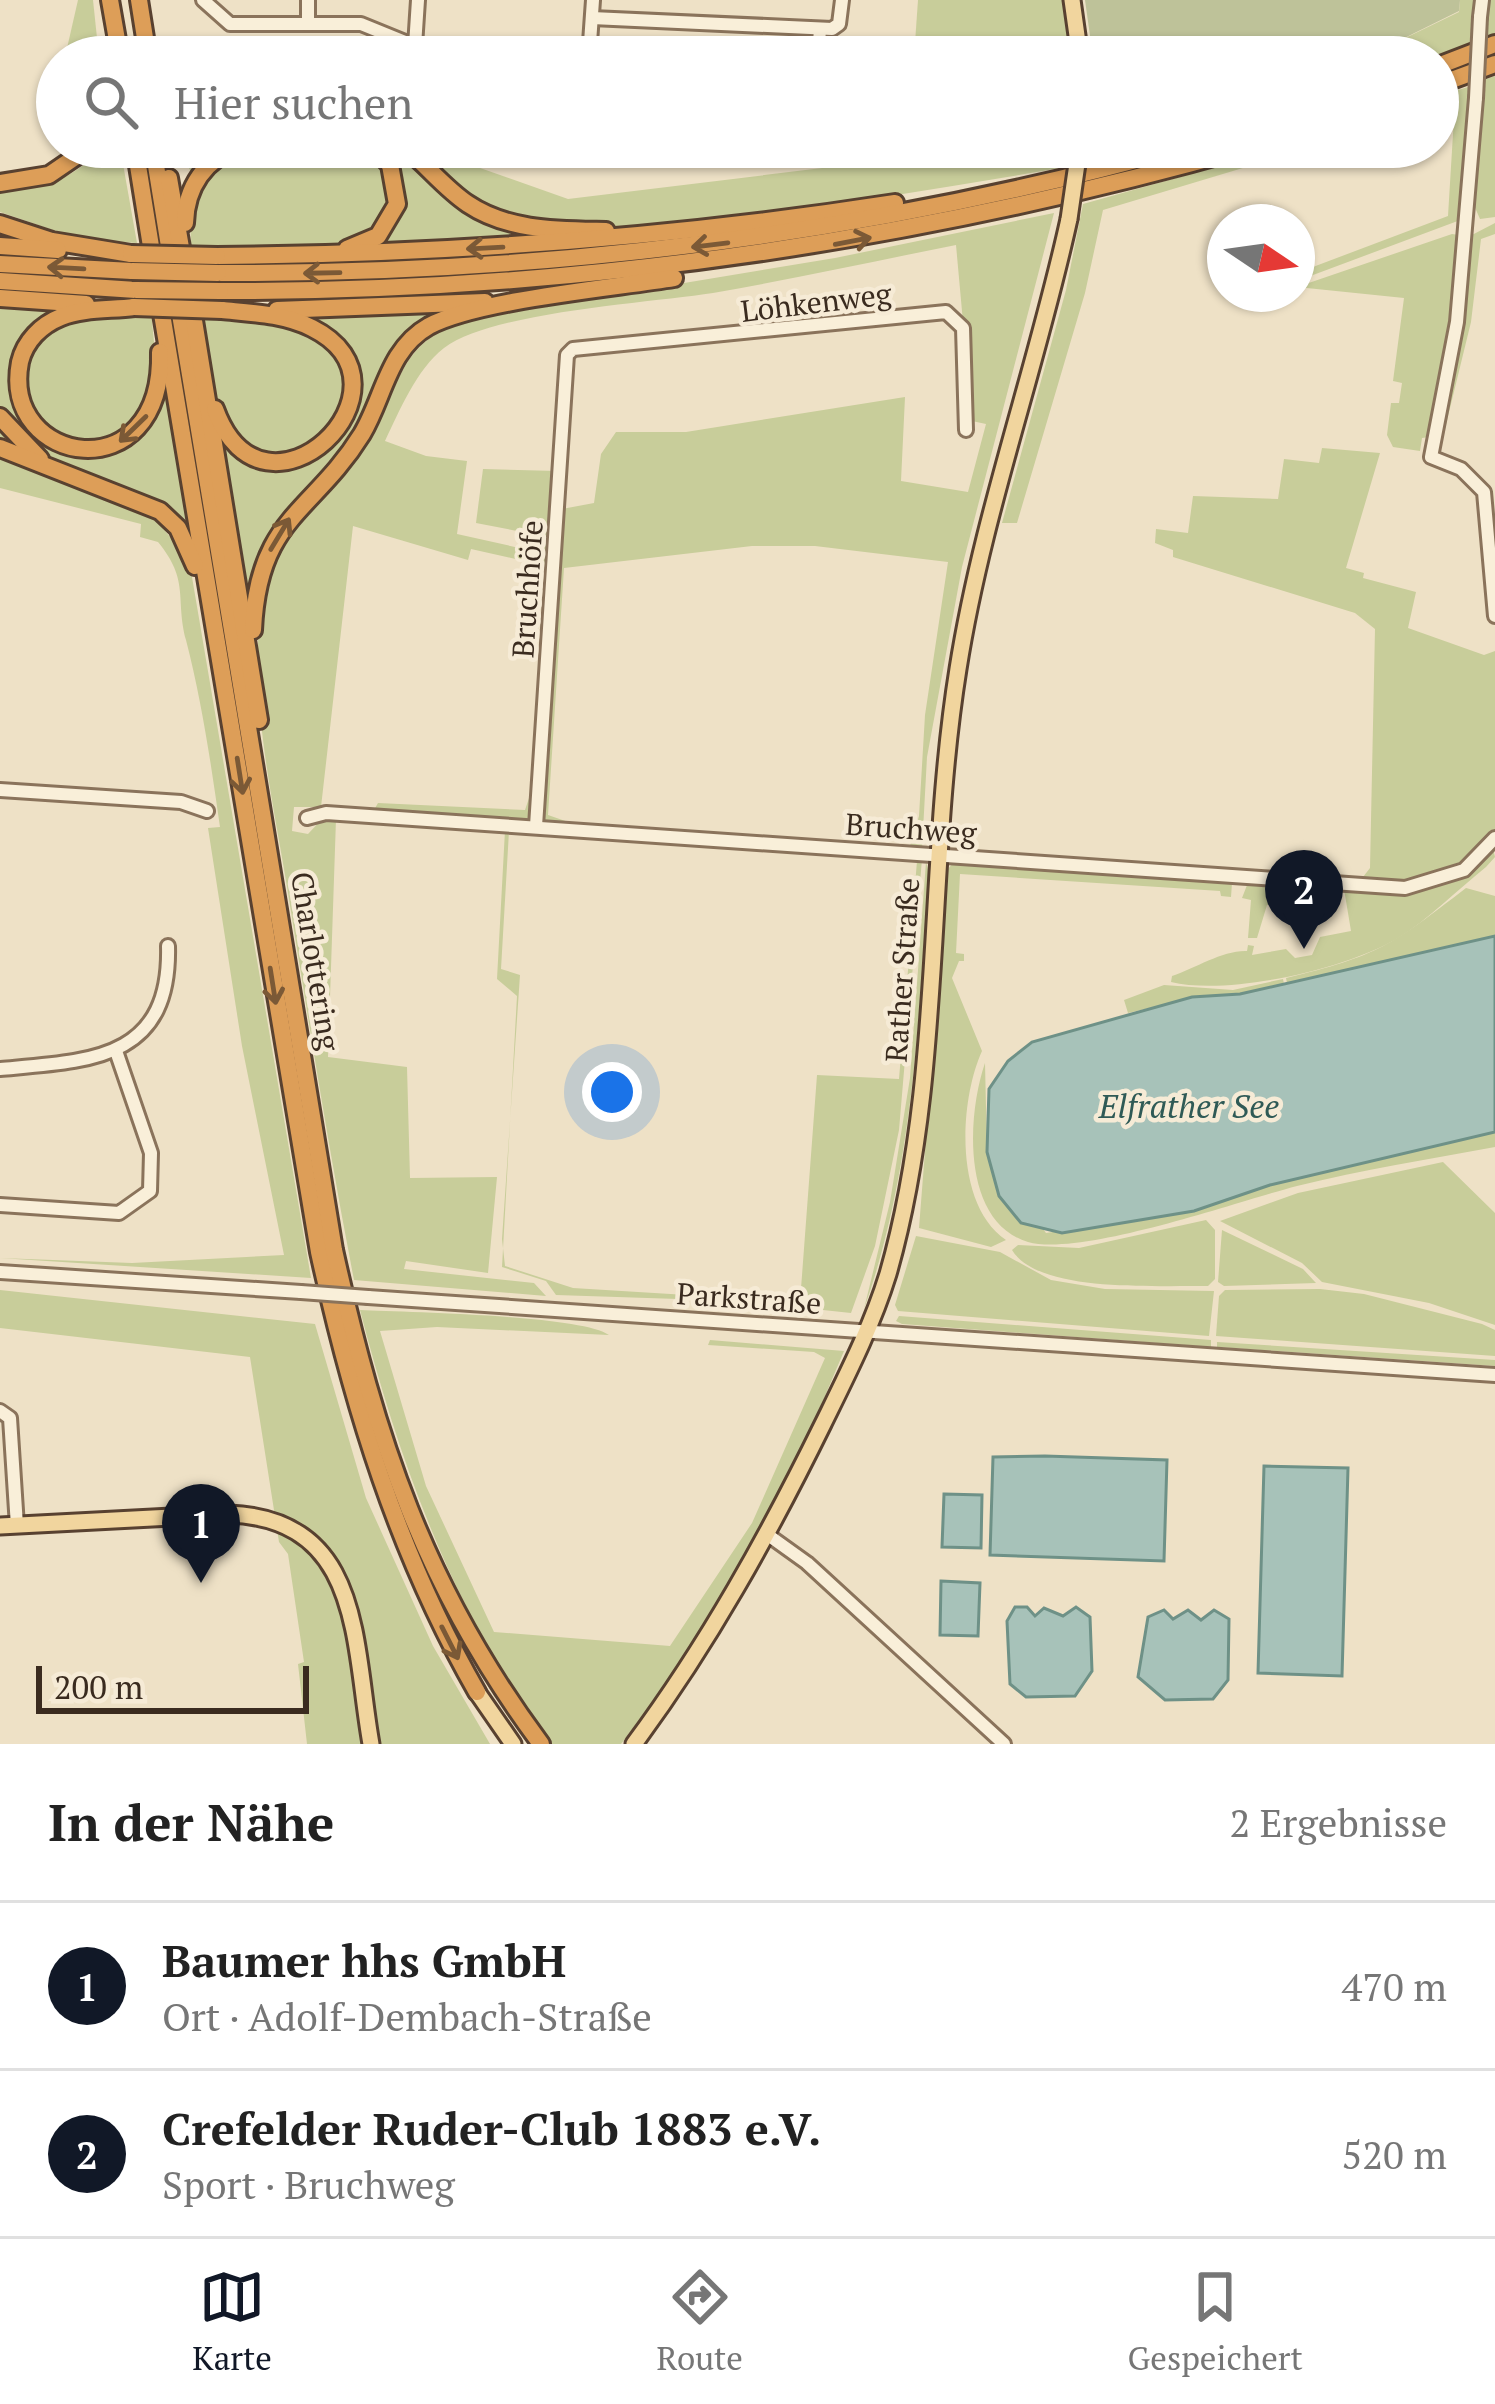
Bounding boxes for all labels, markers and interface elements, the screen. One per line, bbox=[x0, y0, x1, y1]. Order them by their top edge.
search box bbox=[36, 36, 1459, 168]
icon: search bbox=[78, 69, 144, 135]
text: Hier suchen bbox=[174, 72, 413, 132]
north arrow bbox=[1207, 204, 1315, 312]
one-way arrow bbox=[833, 229, 872, 251]
one-way arrow bbox=[692, 235, 731, 257]
one-way arrow bbox=[466, 237, 505, 260]
one-way arrow bbox=[47, 256, 86, 279]
one-way arrow bbox=[303, 262, 342, 285]
street label: Löhkenweg bbox=[739, 273, 895, 331]
one-way arrow bbox=[119, 414, 149, 443]
one-way arrow bbox=[268, 517, 292, 552]
street label: Bruchhöfe bbox=[502, 519, 552, 659]
one-way arrow bbox=[229, 755, 252, 794]
street label: Bruchweg bbox=[844, 803, 979, 853]
pin: 2 bbox=[1265, 850, 1343, 949]
street label: Charlottering bbox=[282, 869, 350, 1054]
street label: Rather Straße bbox=[876, 876, 928, 1064]
one-way arrow bbox=[262, 965, 285, 1004]
your location bbox=[582, 1062, 642, 1122]
water label: Elfrather See bbox=[1098, 1084, 1279, 1127]
street label: Parkstraße bbox=[675, 1273, 823, 1323]
pin: 1 bbox=[162, 1484, 240, 1583]
one-way arrow bbox=[439, 1624, 462, 1659]
scale bar bbox=[36, 1660, 309, 1713]
text: 200 m bbox=[54, 1665, 143, 1708]
text: In der Nähe bbox=[48, 1788, 334, 1856]
text: 2 Ergebnisse bbox=[1229, 1796, 1447, 1848]
text: Baumer hhs GmbH bbox=[162, 1930, 566, 1990]
text: 1 bbox=[76, 1960, 98, 2012]
text: 470 m bbox=[1342, 1960, 1447, 2012]
text: Ort · Adolf-Dembach-Straße bbox=[162, 1990, 652, 2042]
text: Crefelder Ruder-Club 1883 e.V. bbox=[162, 2098, 821, 2158]
text: 2 bbox=[76, 2128, 98, 2180]
text: 520 m bbox=[1342, 2128, 1447, 2180]
text: Sport · Bruchweg bbox=[162, 2158, 455, 2210]
tab: Karte bbox=[192, 2264, 272, 2379]
tab: Route bbox=[656, 2264, 743, 2379]
tab: Gespeichert bbox=[1128, 2264, 1303, 2379]

